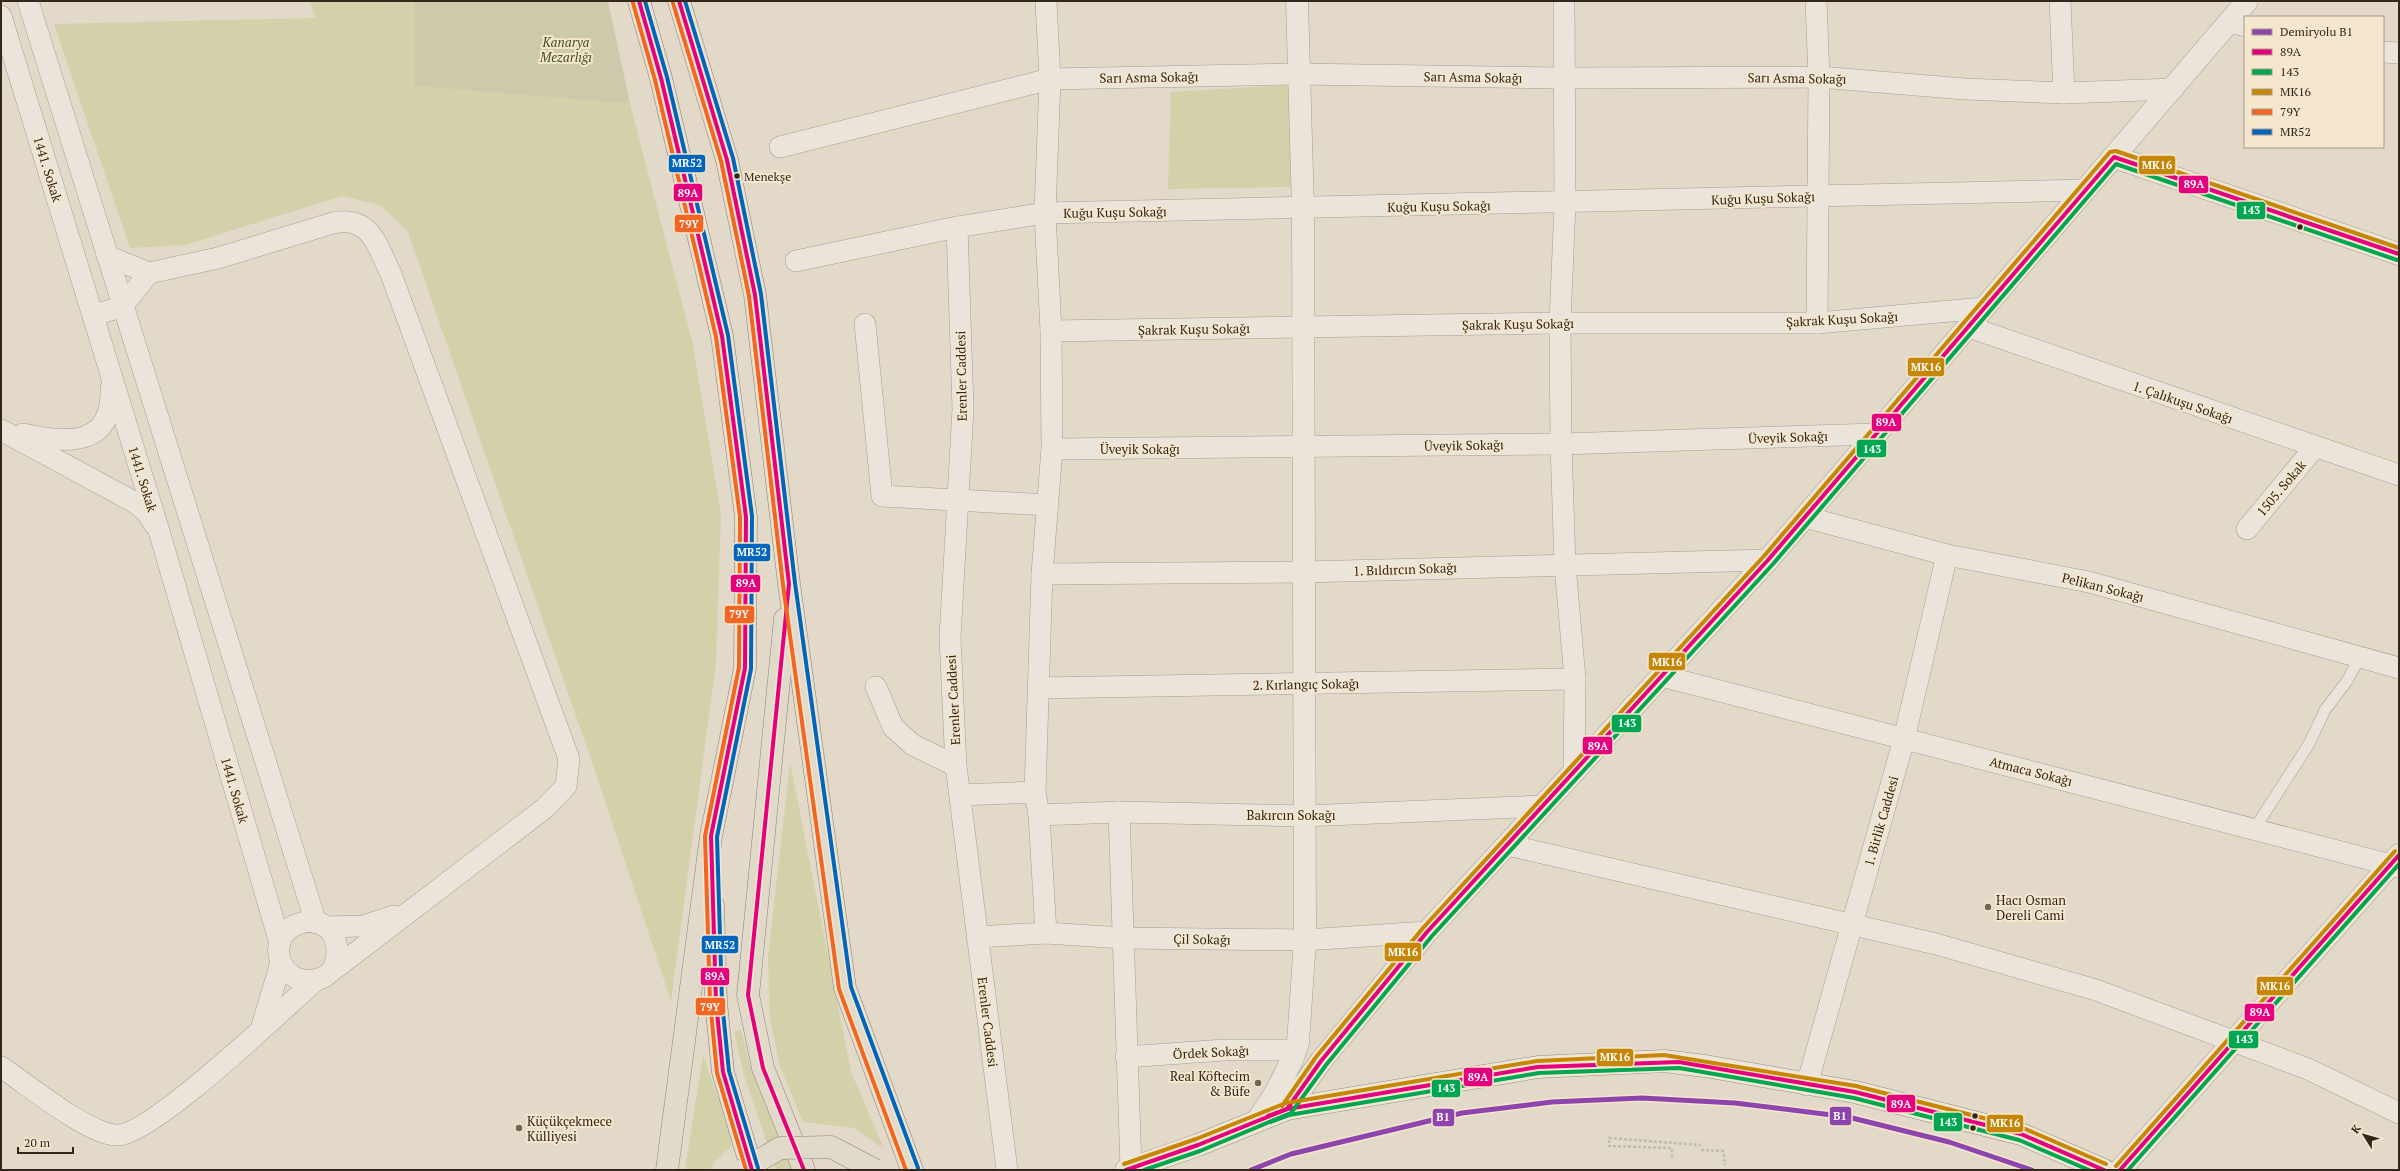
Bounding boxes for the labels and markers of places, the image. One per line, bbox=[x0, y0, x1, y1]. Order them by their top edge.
place label: Menekşe bbox=[744, 169, 791, 184]
marker: Menekşe bbox=[732, 171, 742, 181]
unlabelled marker bbox=[2295, 222, 2305, 232]
place label: Hacı Osman Dereli Cami bbox=[1996, 891, 2066, 924]
marker: Hacı Osman Dereli Cami bbox=[1983, 902, 1993, 912]
place label: Real Köftecim & Büfe bbox=[1170, 1067, 1250, 1100]
marker: Real Köftecim & Büfe bbox=[1253, 1078, 1263, 1088]
unlabelled marker bbox=[1970, 1111, 1980, 1121]
place label: Küçükçekmece Külliyesi bbox=[527, 1112, 612, 1145]
marker: Küçükçekmece Külliyesi bbox=[514, 1123, 524, 1133]
unlabelled marker bbox=[1968, 1123, 1978, 1133]

